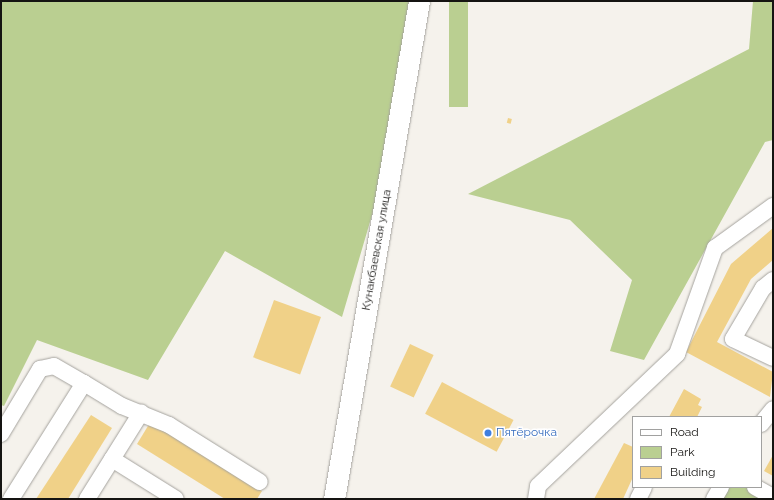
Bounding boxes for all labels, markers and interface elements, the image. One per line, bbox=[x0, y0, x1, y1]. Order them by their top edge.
street label: Кунакбаевская улица bbox=[359, 188, 395, 312]
legend bbox=[632, 416, 762, 488]
text: Road bbox=[670, 425, 699, 439]
place label: Пятёрочка bbox=[496, 426, 557, 440]
marker: Пятёрочка bbox=[483, 428, 493, 438]
text: Park bbox=[670, 445, 695, 459]
text: Building bbox=[670, 465, 716, 479]

